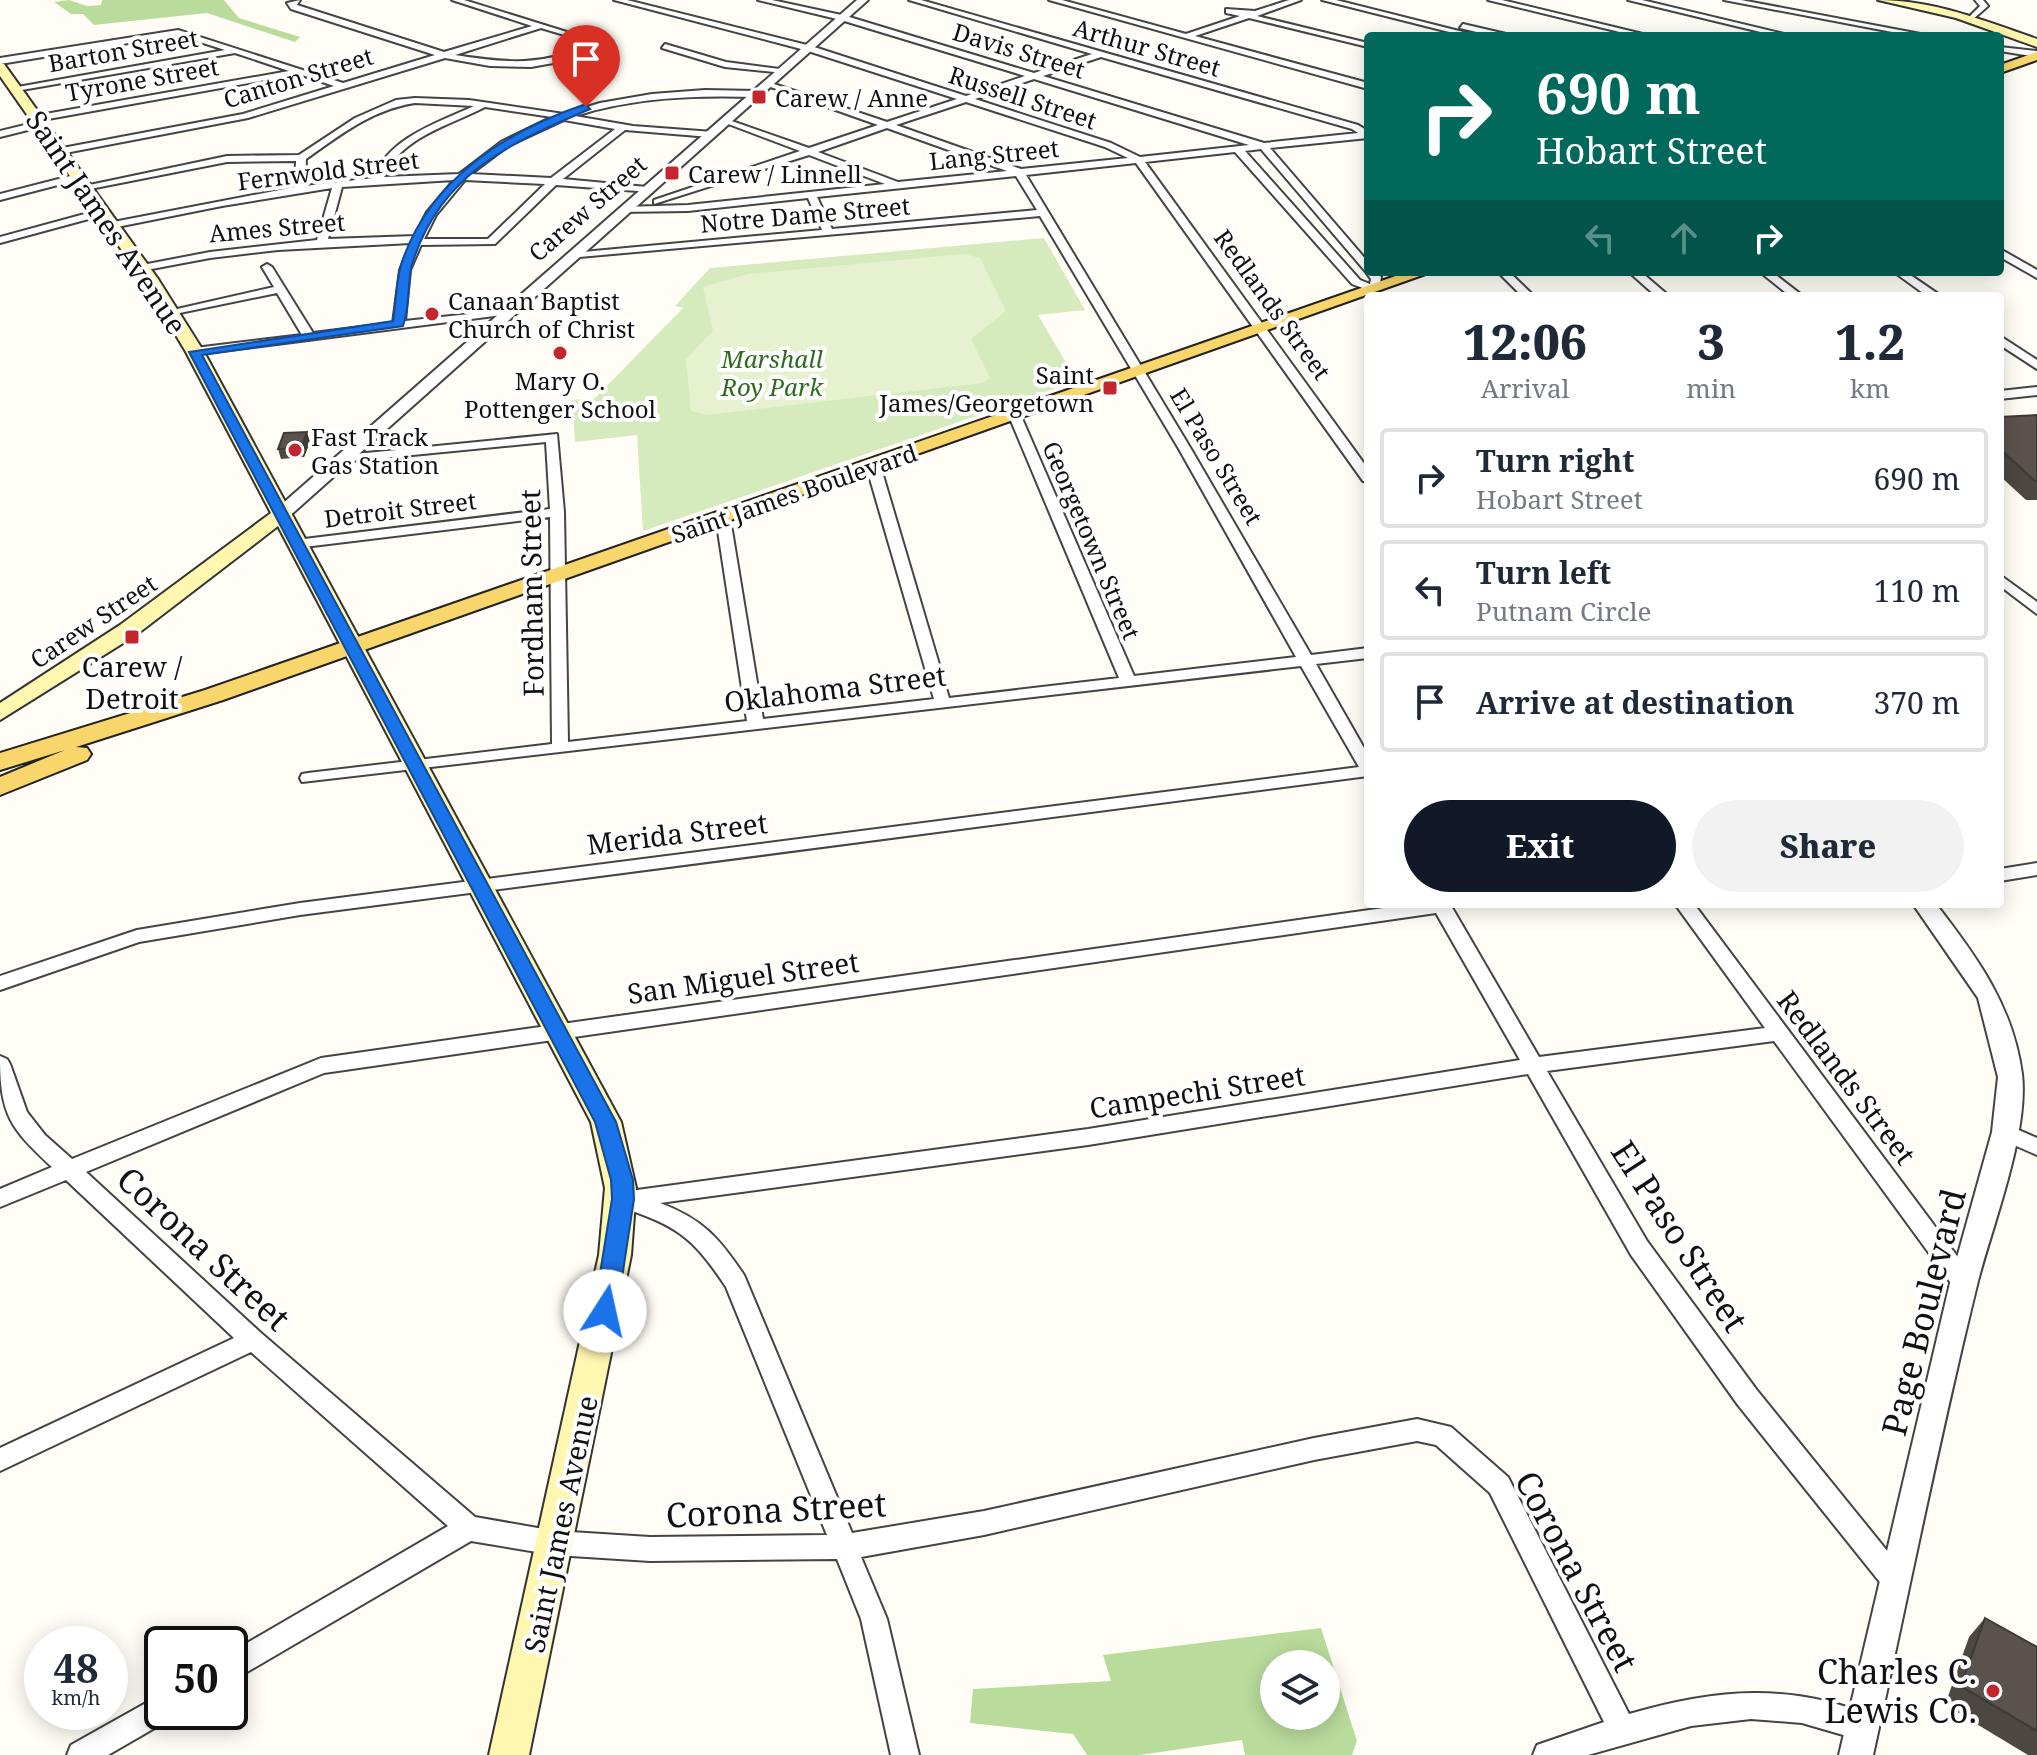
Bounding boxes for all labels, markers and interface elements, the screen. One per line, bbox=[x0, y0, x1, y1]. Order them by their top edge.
street label: Arthur Street bbox=[1070, 10, 1224, 84]
street label: Davis Street bbox=[949, 14, 1089, 86]
street label: Barton Street bbox=[46, 21, 200, 79]
pin bbox=[552, 25, 620, 107]
icon: arrive bbox=[564, 37, 608, 81]
street label: Canton Street bbox=[219, 39, 377, 115]
street label: Tyrone Street bbox=[63, 49, 221, 109]
text: 690 m bbox=[1536, 54, 1701, 130]
street label: Russell Street bbox=[945, 58, 1101, 136]
icon: right bbox=[1404, 64, 1508, 168]
place label: Carew / Anne bbox=[775, 81, 928, 114]
marker: Carew / Anne bbox=[750, 88, 768, 106]
street label: Saint James Avenue bbox=[18, 103, 196, 341]
text: Hobart Street bbox=[1536, 126, 1767, 175]
street label: Lang Street bbox=[928, 131, 1060, 177]
street label: Fernwold Street bbox=[235, 142, 421, 198]
street label: Carew Street bbox=[521, 148, 653, 268]
place label: Carew / Linnell bbox=[688, 157, 862, 190]
marker: Carew / Linnell bbox=[663, 164, 681, 182]
street label: Notre Dame Street bbox=[699, 188, 911, 240]
street label: Ames Street bbox=[208, 205, 346, 249]
icon: left bbox=[1578, 216, 1622, 260]
icon: ahead bbox=[1662, 216, 1706, 260]
icon: right bbox=[1746, 216, 1790, 260]
street label: Redlands Street bbox=[1207, 222, 1339, 386]
place label: Canaan Baptist Church of Christ bbox=[448, 284, 635, 345]
marker: Canaan Baptist Church of Christ bbox=[423, 305, 441, 323]
text: 12:06 bbox=[1463, 309, 1587, 374]
text: 3 bbox=[1698, 309, 1725, 374]
text: 1.2 bbox=[1835, 309, 1905, 374]
park label: Marshall Roy Park bbox=[720, 342, 824, 403]
marker: Mary O. Pottenger School bbox=[551, 344, 569, 362]
place label: Saint James/Georgetown bbox=[878, 358, 1094, 419]
place label: Mary O. Pottenger School bbox=[464, 364, 657, 425]
text: Arrival bbox=[1481, 370, 1570, 406]
text: min bbox=[1686, 370, 1736, 406]
text: km bbox=[1850, 370, 1890, 406]
marker: Saint James/Georgetown bbox=[1101, 379, 1119, 397]
street label: El Paso Street bbox=[1163, 381, 1271, 531]
place label: Fast Track Gas Station bbox=[311, 420, 439, 481]
street label: Saint James Boulevard bbox=[667, 435, 921, 551]
street label: Georgetown Street bbox=[1035, 436, 1149, 644]
text: Turn right bbox=[1476, 440, 1634, 481]
marker: Fast Track Gas Station bbox=[286, 441, 304, 459]
icon: right bbox=[1408, 456, 1452, 500]
text: 690 m bbox=[1874, 458, 1960, 499]
text: Hobart Street bbox=[1476, 481, 1643, 517]
street label: Detroit Street bbox=[322, 483, 478, 535]
street label: Fordham Street bbox=[510, 489, 552, 697]
text: Turn left bbox=[1476, 552, 1611, 593]
street label: Carew Street bbox=[23, 566, 163, 676]
icon: left bbox=[1408, 568, 1452, 612]
text: 110 m bbox=[1874, 570, 1960, 611]
text: Putnam Circle bbox=[1476, 593, 1651, 629]
marker: Carew / Detroit bbox=[123, 628, 141, 646]
place label: Carew / Detroit bbox=[82, 647, 183, 717]
street label: Oklahoma Street bbox=[722, 656, 948, 720]
icon: arrive bbox=[1408, 680, 1452, 724]
text: Arrive at destination bbox=[1476, 682, 1795, 723]
text: 370 m bbox=[1874, 682, 1960, 723]
button: Exit bbox=[1404, 800, 1676, 892]
button: Share bbox=[1692, 800, 1964, 892]
street label: Merida Street bbox=[584, 803, 770, 863]
street label: San Miguel Street bbox=[625, 942, 861, 1012]
street label: Redlands Street bbox=[1769, 982, 1925, 1172]
street label: Campechi Street bbox=[1087, 1055, 1308, 1127]
street label: El Paso Street bbox=[1601, 1132, 1759, 1340]
street label: Corona Street bbox=[108, 1156, 300, 1340]
street label: Page Boulevard bbox=[1870, 1184, 1976, 1440]
position arrow bbox=[563, 1269, 647, 1353]
street label: Saint James Avenue bbox=[514, 1392, 606, 1656]
street label: Corona Street bbox=[1505, 1463, 1649, 1679]
street label: Corona Street bbox=[665, 1480, 888, 1538]
speed limit sign: 50 bbox=[144, 1626, 248, 1730]
text: 48 bbox=[53, 1640, 99, 1695]
place label: Charles C. Lewis Co. bbox=[1817, 1648, 1977, 1733]
map controls bbox=[1260, 1650, 1340, 1730]
button: layers bbox=[1260, 1650, 1340, 1730]
marker: Charles C. Lewis Co. bbox=[1984, 1682, 2002, 1700]
text: km/h bbox=[51, 1684, 101, 1711]

